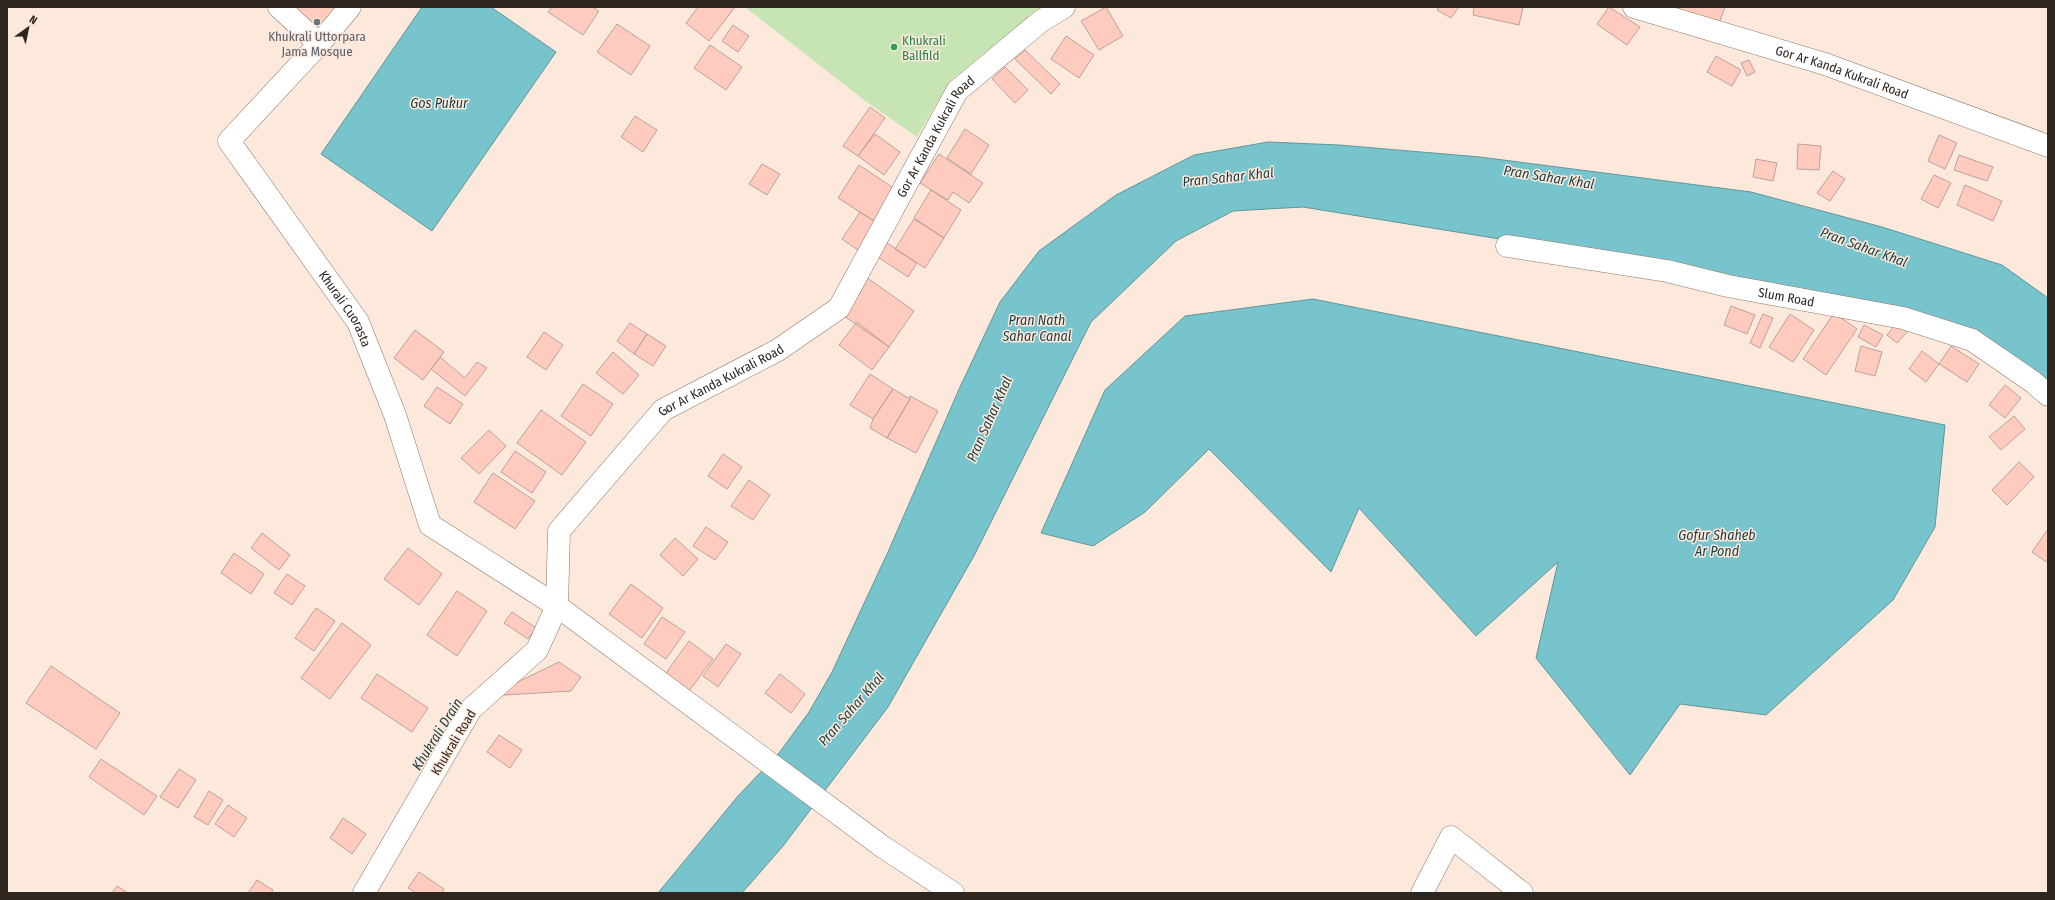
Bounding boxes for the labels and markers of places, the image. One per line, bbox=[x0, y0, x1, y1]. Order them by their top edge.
marker: Khukrali Uttorpara Jama Mosque bbox=[312, 17, 322, 27]
place label: Khukrali Uttorpara Jama Mosque bbox=[268, 29, 366, 59]
place label: Khukrali Ballfild bbox=[902, 33, 946, 63]
marker: Khukrali Ballfild bbox=[889, 42, 899, 52]

